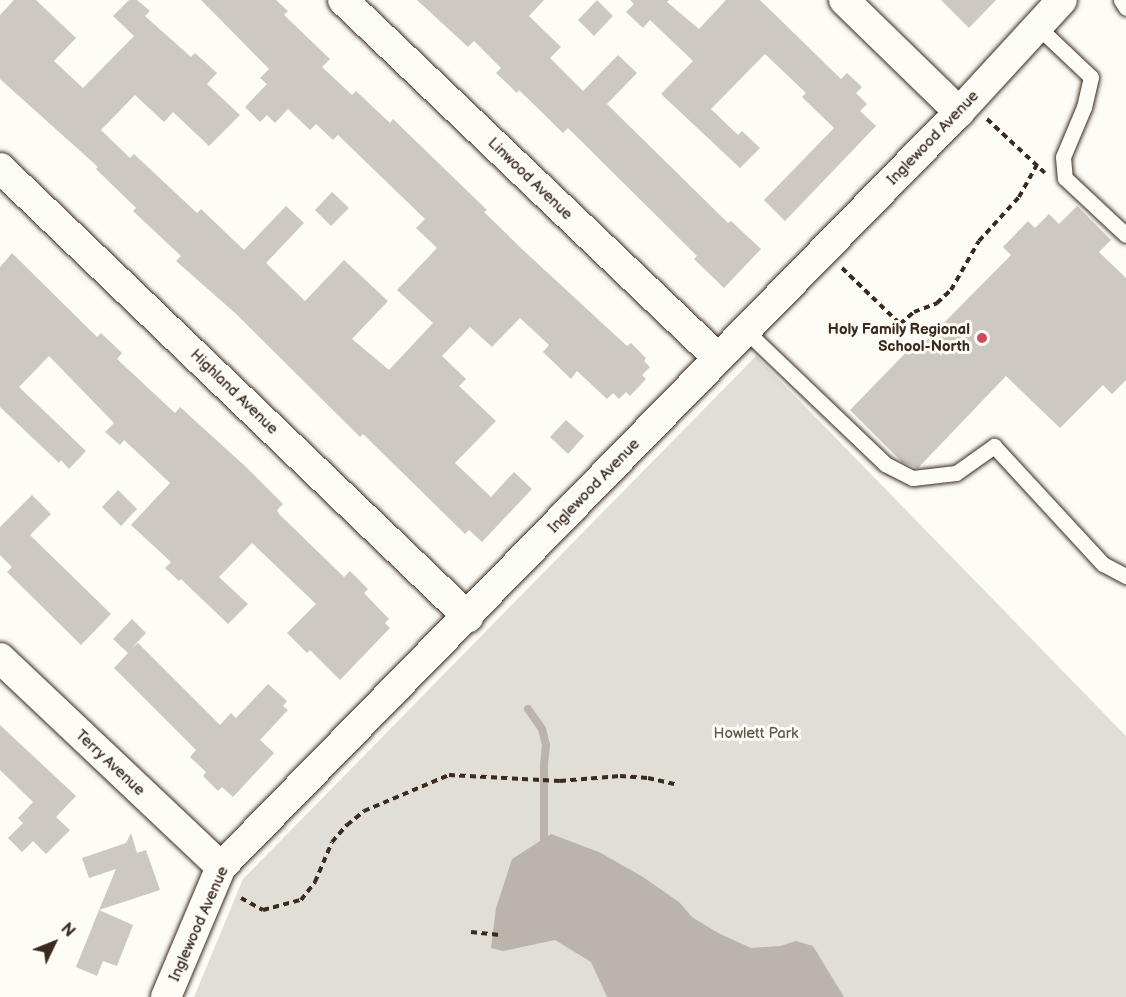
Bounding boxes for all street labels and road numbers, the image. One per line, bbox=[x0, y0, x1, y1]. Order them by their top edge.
street label: Inglewood Avenue bbox=[883, 87, 983, 189]
street label: Linwood Avenue bbox=[484, 134, 576, 224]
street label: Highland Avenue bbox=[187, 346, 281, 438]
street label: Inglewood Avenue bbox=[544, 435, 644, 537]
street label: Terry Avenue bbox=[71, 726, 149, 800]
street label: Inglewood Avenue bbox=[166, 864, 232, 984]

